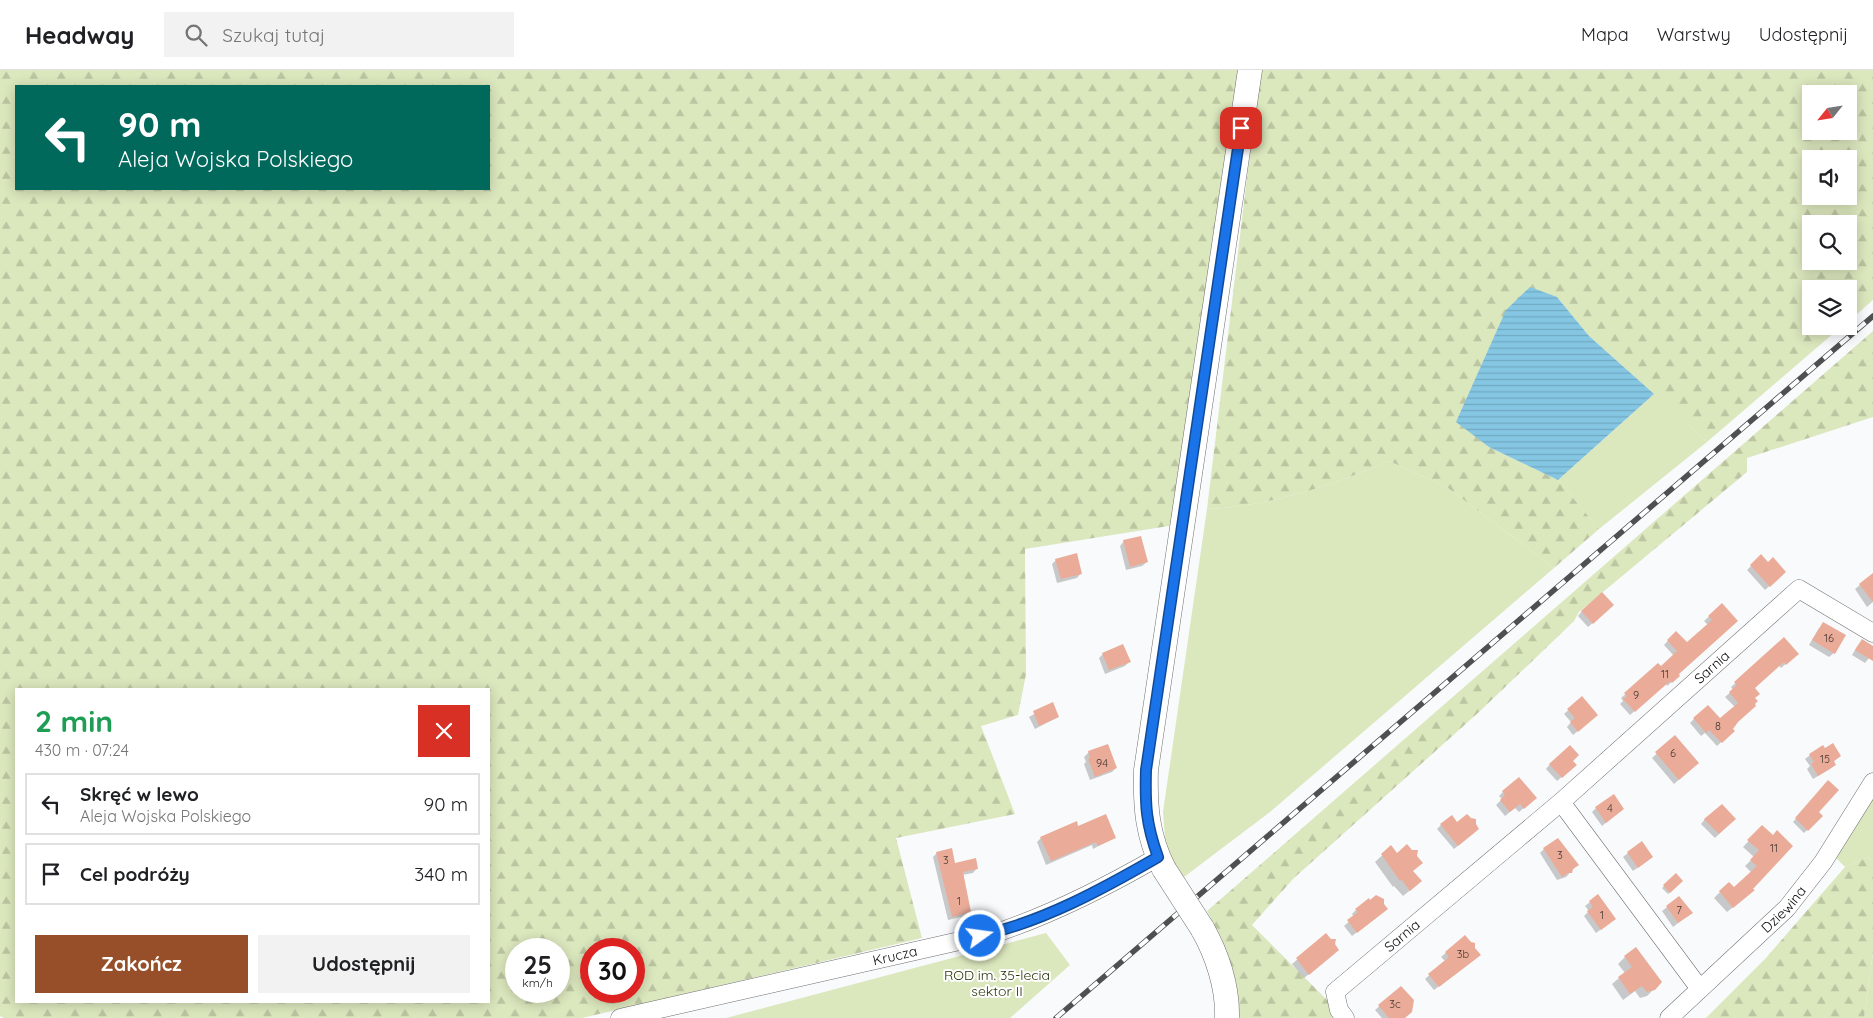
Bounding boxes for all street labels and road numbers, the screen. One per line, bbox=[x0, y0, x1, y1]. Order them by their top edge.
street label: Sarnia bbox=[1690, 647, 1733, 688]
street label: Dziewina bbox=[1757, 882, 1810, 937]
street label: Sarnia bbox=[1380, 915, 1424, 956]
street label: Krucza bbox=[871, 942, 919, 969]

